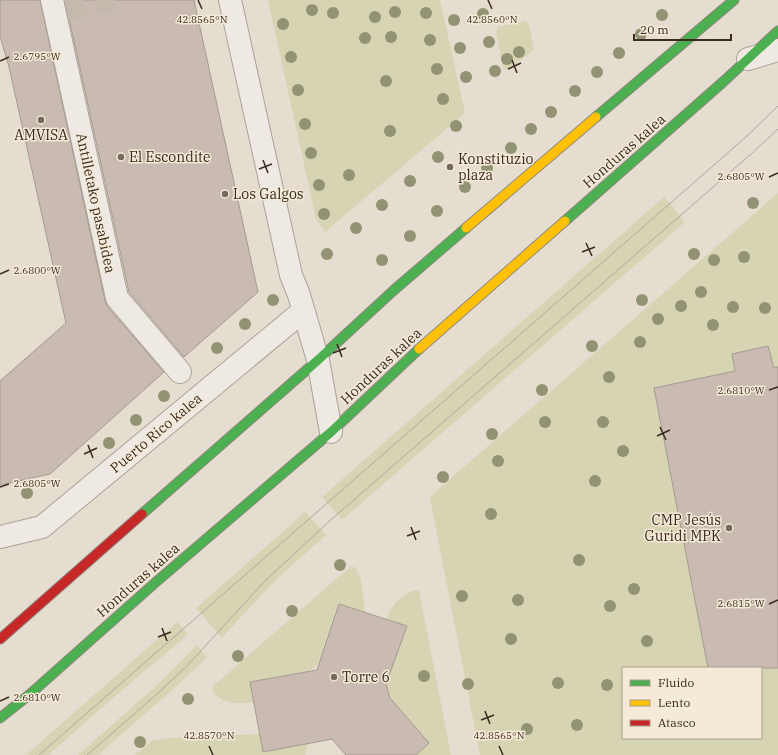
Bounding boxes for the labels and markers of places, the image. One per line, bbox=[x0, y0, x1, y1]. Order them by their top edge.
marker: AMVISA bbox=[36, 115, 46, 125]
place label: AMVISA bbox=[14, 126, 68, 144]
place label: El Escondite bbox=[129, 148, 211, 166]
place label: Konstituzio plaza bbox=[458, 150, 534, 184]
marker: El Escondite bbox=[116, 152, 126, 162]
marker: Konstituzio plaza bbox=[445, 162, 455, 172]
place label: Los Galgos bbox=[233, 185, 304, 203]
marker: Los Galgos bbox=[220, 189, 230, 199]
place label: CMP Jesús Guridi MPK bbox=[645, 511, 721, 545]
marker: CMP Jesús Guridi MPK bbox=[724, 523, 734, 533]
place label: Torre 6 bbox=[342, 668, 390, 686]
marker: Torre 6 bbox=[329, 672, 339, 682]

